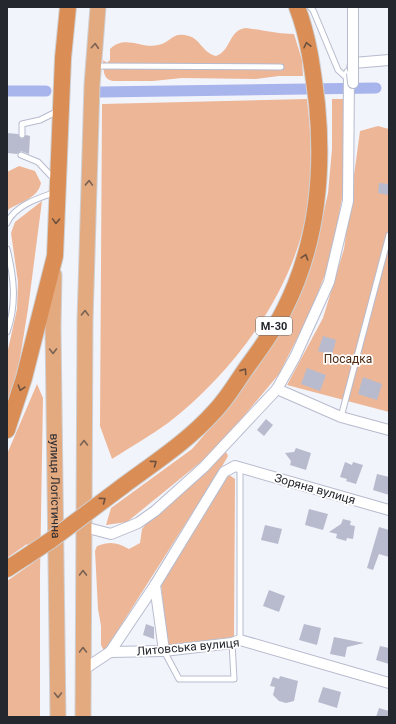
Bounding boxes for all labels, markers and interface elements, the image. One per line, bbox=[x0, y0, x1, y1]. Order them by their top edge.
one-way arrow bbox=[303, 41, 311, 48]
one-way arrow bbox=[90, 43, 99, 49]
one-way arrow bbox=[85, 180, 93, 186]
one-way arrow bbox=[52, 218, 60, 224]
one-way arrow bbox=[300, 253, 309, 260]
one-way arrow bbox=[81, 310, 89, 316]
road number: М-30 bbox=[256, 317, 292, 335]
one-way arrow bbox=[49, 348, 57, 354]
park label: Посадка bbox=[324, 352, 372, 366]
one-way arrow bbox=[239, 368, 246, 375]
one-way arrow bbox=[17, 385, 25, 392]
street label: вулиця Логістична bbox=[47, 433, 63, 539]
one-way arrow bbox=[80, 440, 88, 446]
one-way arrow bbox=[150, 460, 157, 467]
street label: Зоряна вулиця bbox=[273, 471, 357, 507]
one-way arrow bbox=[99, 498, 106, 505]
one-way arrow bbox=[79, 570, 87, 576]
street label: Литовська вулиця bbox=[136, 636, 240, 658]
one-way arrow bbox=[79, 647, 87, 653]
one-way arrow bbox=[54, 692, 62, 698]

